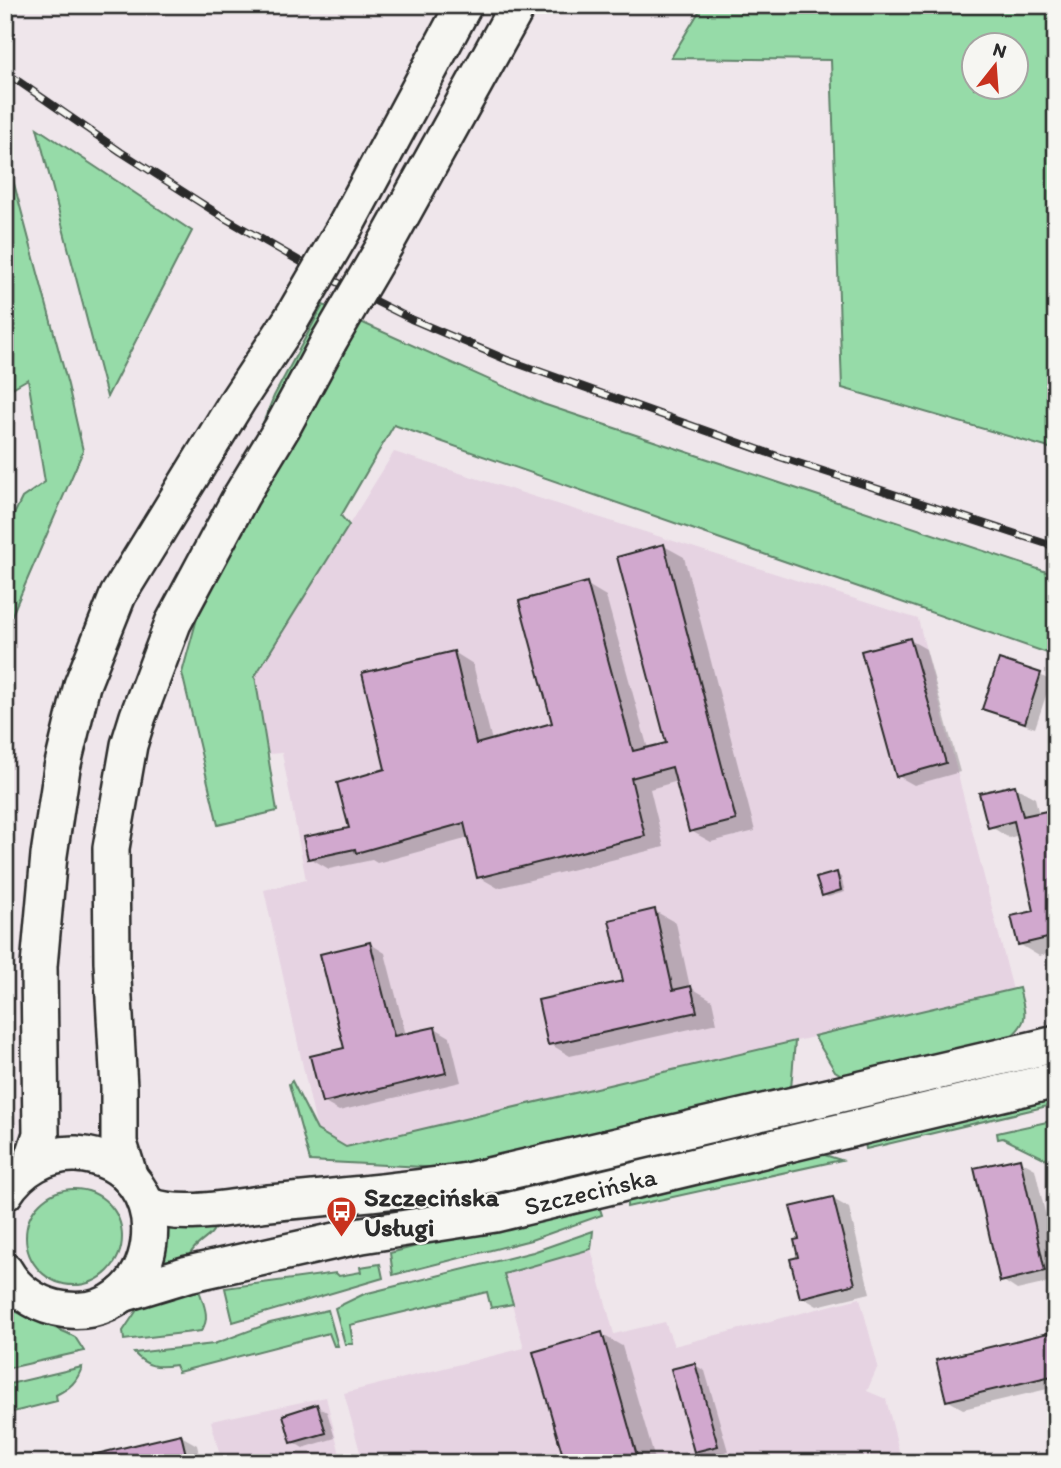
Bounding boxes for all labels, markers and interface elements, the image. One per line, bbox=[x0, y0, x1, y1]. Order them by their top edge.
north arrow bbox=[960, 32, 1030, 102]
text: N bbox=[990, 37, 1009, 63]
street label: Szczecińska bbox=[521, 1160, 660, 1222]
place label: Szczecińska Usługi bbox=[364, 1181, 500, 1243]
bus stop icon: Szczecińska Usługi bbox=[324, 1195, 358, 1239]

